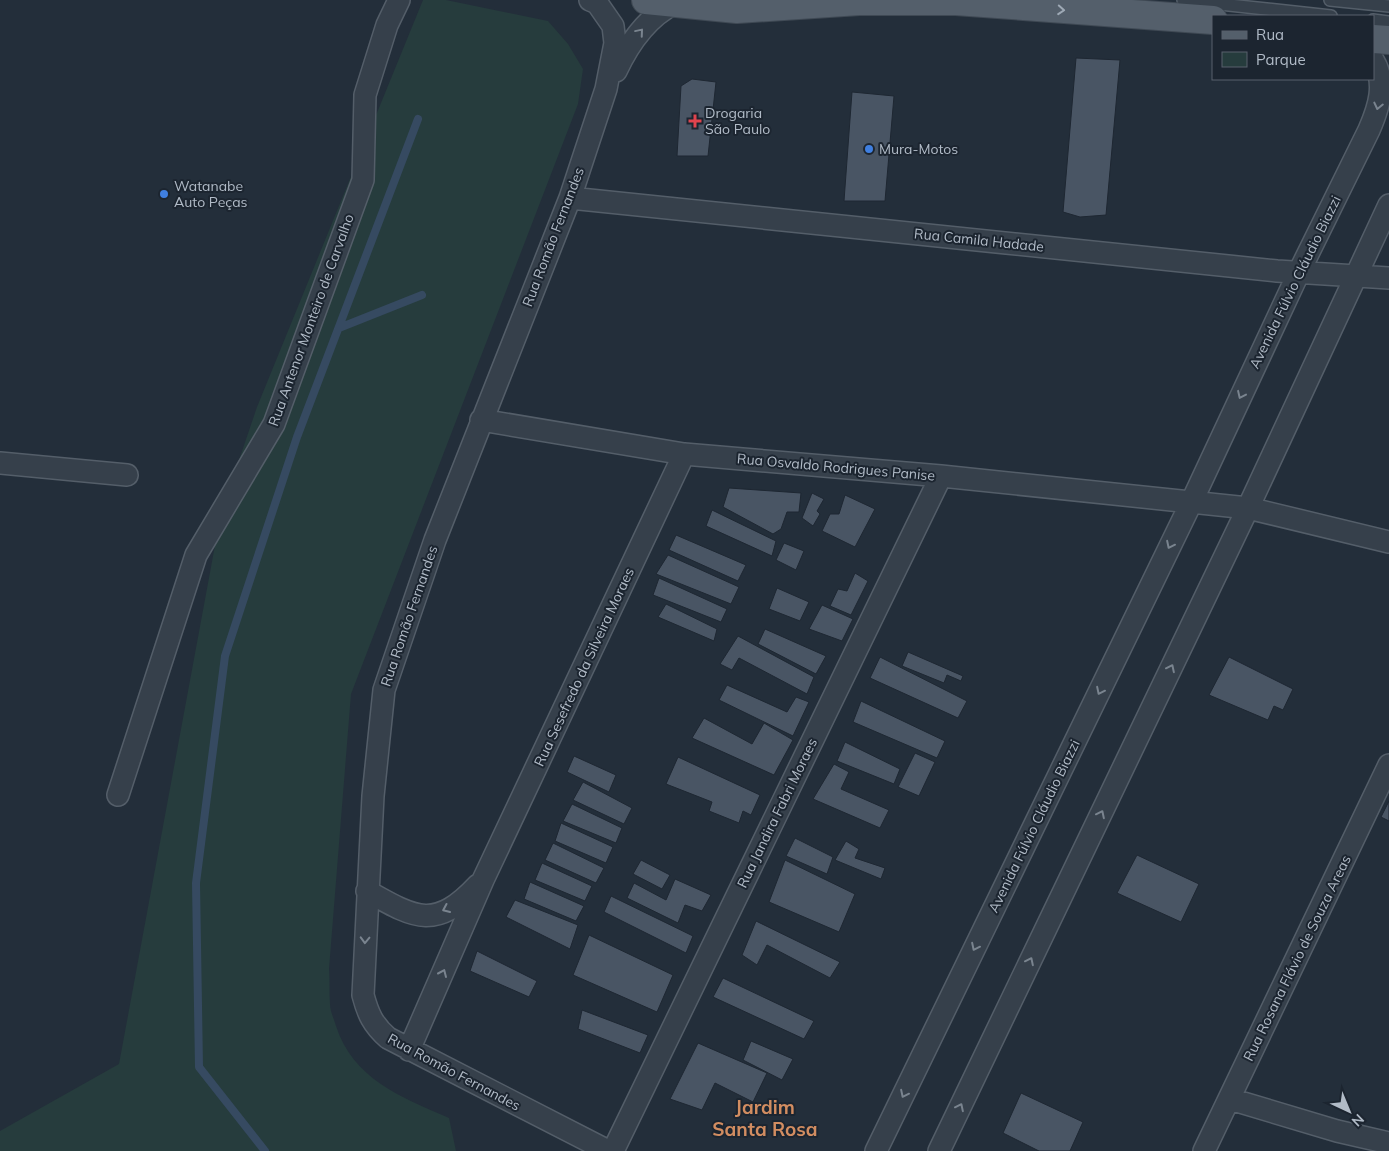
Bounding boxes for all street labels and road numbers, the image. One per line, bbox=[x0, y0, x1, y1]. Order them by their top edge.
street label: Rua Romão Fernandes bbox=[518, 165, 588, 309]
street label: Avenida Fúlvio Cláudio Biazzi bbox=[1245, 193, 1345, 371]
street label: Rua Antenor Monteiro de Carvalho bbox=[264, 211, 358, 429]
street label: Rua Camila Hadade bbox=[913, 224, 1045, 256]
street label: Rua Osvaldo Rodrigues Panise bbox=[736, 449, 936, 485]
street label: Rua Romão Fernandes bbox=[376, 543, 442, 689]
street label: Rua Sesefredo da Silveira Moraes bbox=[530, 565, 638, 769]
street label: Rua Jandira Fabri Moraes bbox=[733, 735, 821, 891]
street label: Avenida Fúlvio Cláudio Biazzi bbox=[984, 737, 1084, 915]
street label: Rua Rosana Flávio de Souza Areas bbox=[1239, 852, 1355, 1064]
street label: Rua Romão Fernandes bbox=[385, 1029, 524, 1115]

